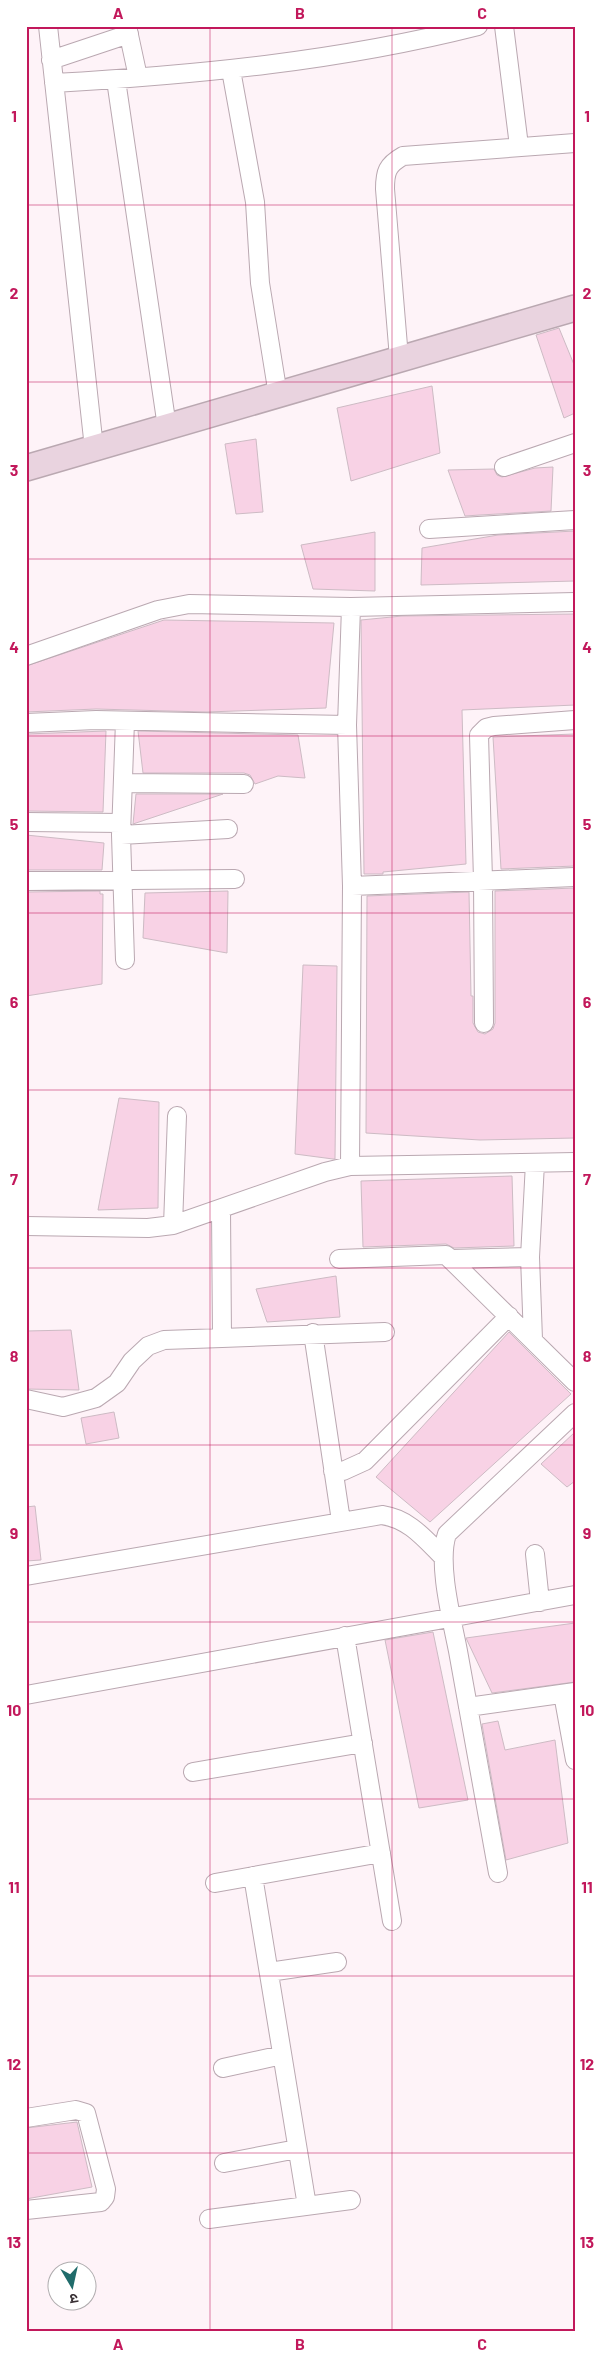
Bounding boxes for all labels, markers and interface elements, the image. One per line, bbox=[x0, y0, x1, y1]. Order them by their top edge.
text: A bbox=[113, 3, 124, 22]
text: B bbox=[295, 3, 305, 22]
text: C bbox=[477, 3, 487, 22]
text: 1 bbox=[11, 106, 17, 125]
text: 1 bbox=[584, 106, 590, 125]
text: 2 bbox=[10, 283, 19, 302]
text: 2 bbox=[583, 283, 592, 302]
text: 3 bbox=[10, 460, 18, 479]
text: 3 bbox=[583, 460, 591, 479]
text: 4 bbox=[9, 637, 19, 656]
text: 4 bbox=[582, 637, 592, 656]
text: 5 bbox=[10, 814, 19, 833]
text: 5 bbox=[583, 814, 592, 833]
text: 6 bbox=[10, 992, 19, 1011]
text: 6 bbox=[583, 992, 592, 1011]
text: 7 bbox=[10, 1169, 18, 1188]
text: 7 bbox=[583, 1169, 591, 1188]
text: 8 bbox=[10, 1346, 19, 1365]
text: 8 bbox=[583, 1346, 592, 1365]
text: 9 bbox=[10, 1523, 18, 1542]
text: 9 bbox=[583, 1523, 591, 1542]
text: 10 bbox=[7, 1700, 21, 1719]
text: 10 bbox=[580, 1700, 594, 1719]
text: 11 bbox=[8, 1877, 20, 1896]
text: 11 bbox=[581, 1877, 593, 1896]
text: 12 bbox=[7, 2054, 21, 2073]
text: 12 bbox=[580, 2054, 594, 2073]
text: 13 bbox=[7, 2232, 21, 2251]
text: 13 bbox=[580, 2232, 594, 2251]
north arrow bbox=[48, 2260, 98, 2310]
text: उ bbox=[68, 2290, 79, 2308]
text: A bbox=[113, 2334, 124, 2353]
text: B bbox=[295, 2334, 305, 2353]
text: C bbox=[477, 2334, 487, 2353]

